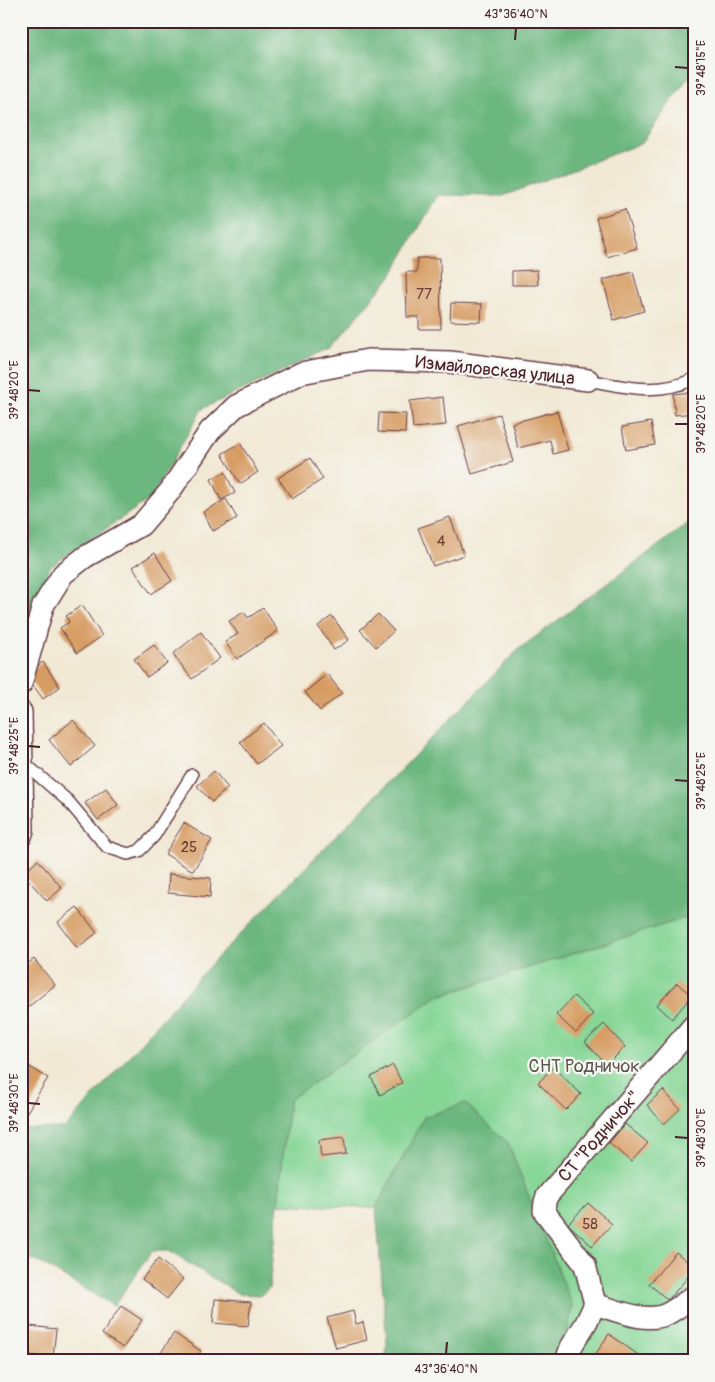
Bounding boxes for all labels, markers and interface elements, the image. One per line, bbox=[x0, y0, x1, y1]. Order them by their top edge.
text: 43°36'40"N bbox=[484, 7, 548, 22]
text: 39°48'15"E bbox=[694, 40, 709, 96]
house number: 77 bbox=[416, 285, 432, 304]
street label: Измайловская улица bbox=[414, 351, 576, 390]
text: 39°48'20"E bbox=[7, 360, 22, 420]
text: 39°48'20"E bbox=[694, 394, 709, 454]
house number: 4 bbox=[437, 532, 446, 551]
text: 39°48'25"E bbox=[7, 717, 22, 775]
text: 39°48'25"E bbox=[694, 752, 709, 810]
house number: 25 bbox=[181, 838, 197, 857]
park label: СНТ Родничок bbox=[529, 1055, 639, 1078]
text: 39°48'30"E bbox=[7, 1073, 22, 1133]
street label: СТ "Родничок" bbox=[553, 1086, 645, 1187]
text: 39°48'30"E bbox=[694, 1108, 709, 1168]
house number: 58 bbox=[582, 1215, 598, 1234]
text: 43°36'40"N bbox=[414, 1362, 478, 1377]

